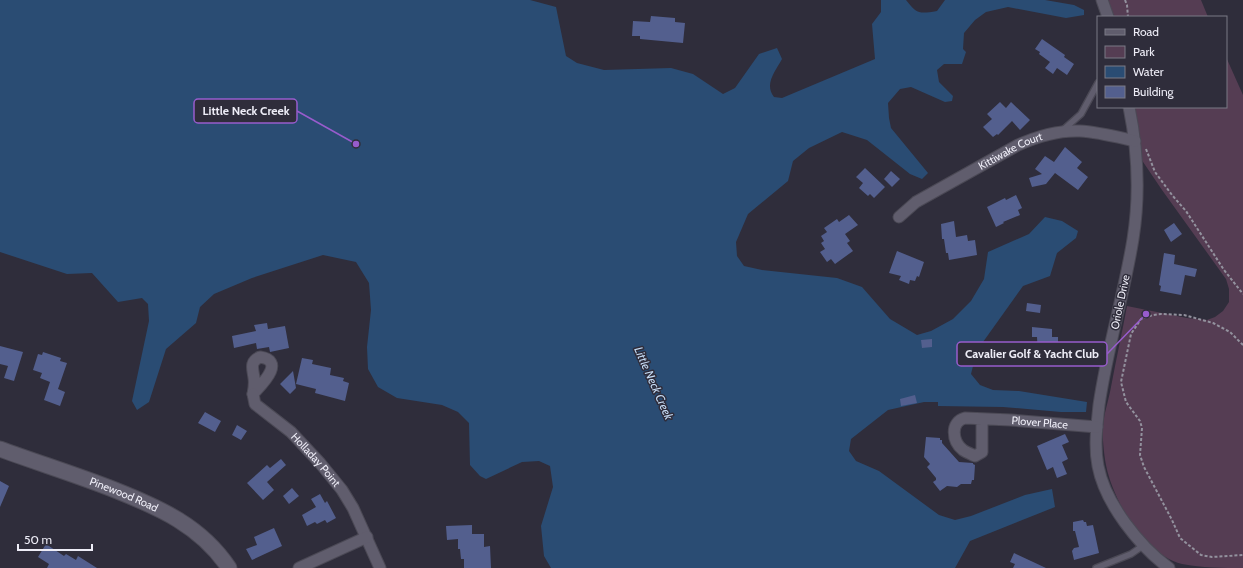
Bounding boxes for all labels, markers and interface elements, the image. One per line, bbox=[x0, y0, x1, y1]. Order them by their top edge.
legend bbox=[1097, 16, 1227, 108]
text: Road bbox=[1133, 24, 1159, 39]
text: Park bbox=[1133, 44, 1155, 59]
text: Water bbox=[1133, 64, 1164, 79]
text: Building bbox=[1133, 84, 1175, 99]
callout: Little Neck Creek bbox=[194, 99, 297, 123]
text: Little Neck Creek bbox=[203, 103, 290, 118]
street label: Kittiwake Court bbox=[976, 129, 1044, 173]
street label: Oriole Drive bbox=[1107, 273, 1133, 331]
callout: Cavalier Golf & Yacht Club bbox=[957, 342, 1107, 366]
water label: Little Neck Creek bbox=[631, 344, 677, 423]
text: Cavalier Golf & Yacht Club bbox=[965, 346, 1099, 361]
street label: Plover Place bbox=[1011, 413, 1069, 432]
street label: Holladay Point bbox=[288, 430, 344, 490]
street label: Pinewood Road bbox=[88, 474, 161, 515]
scale bar bbox=[18, 526, 92, 552]
text: 50 m bbox=[24, 532, 52, 547]

